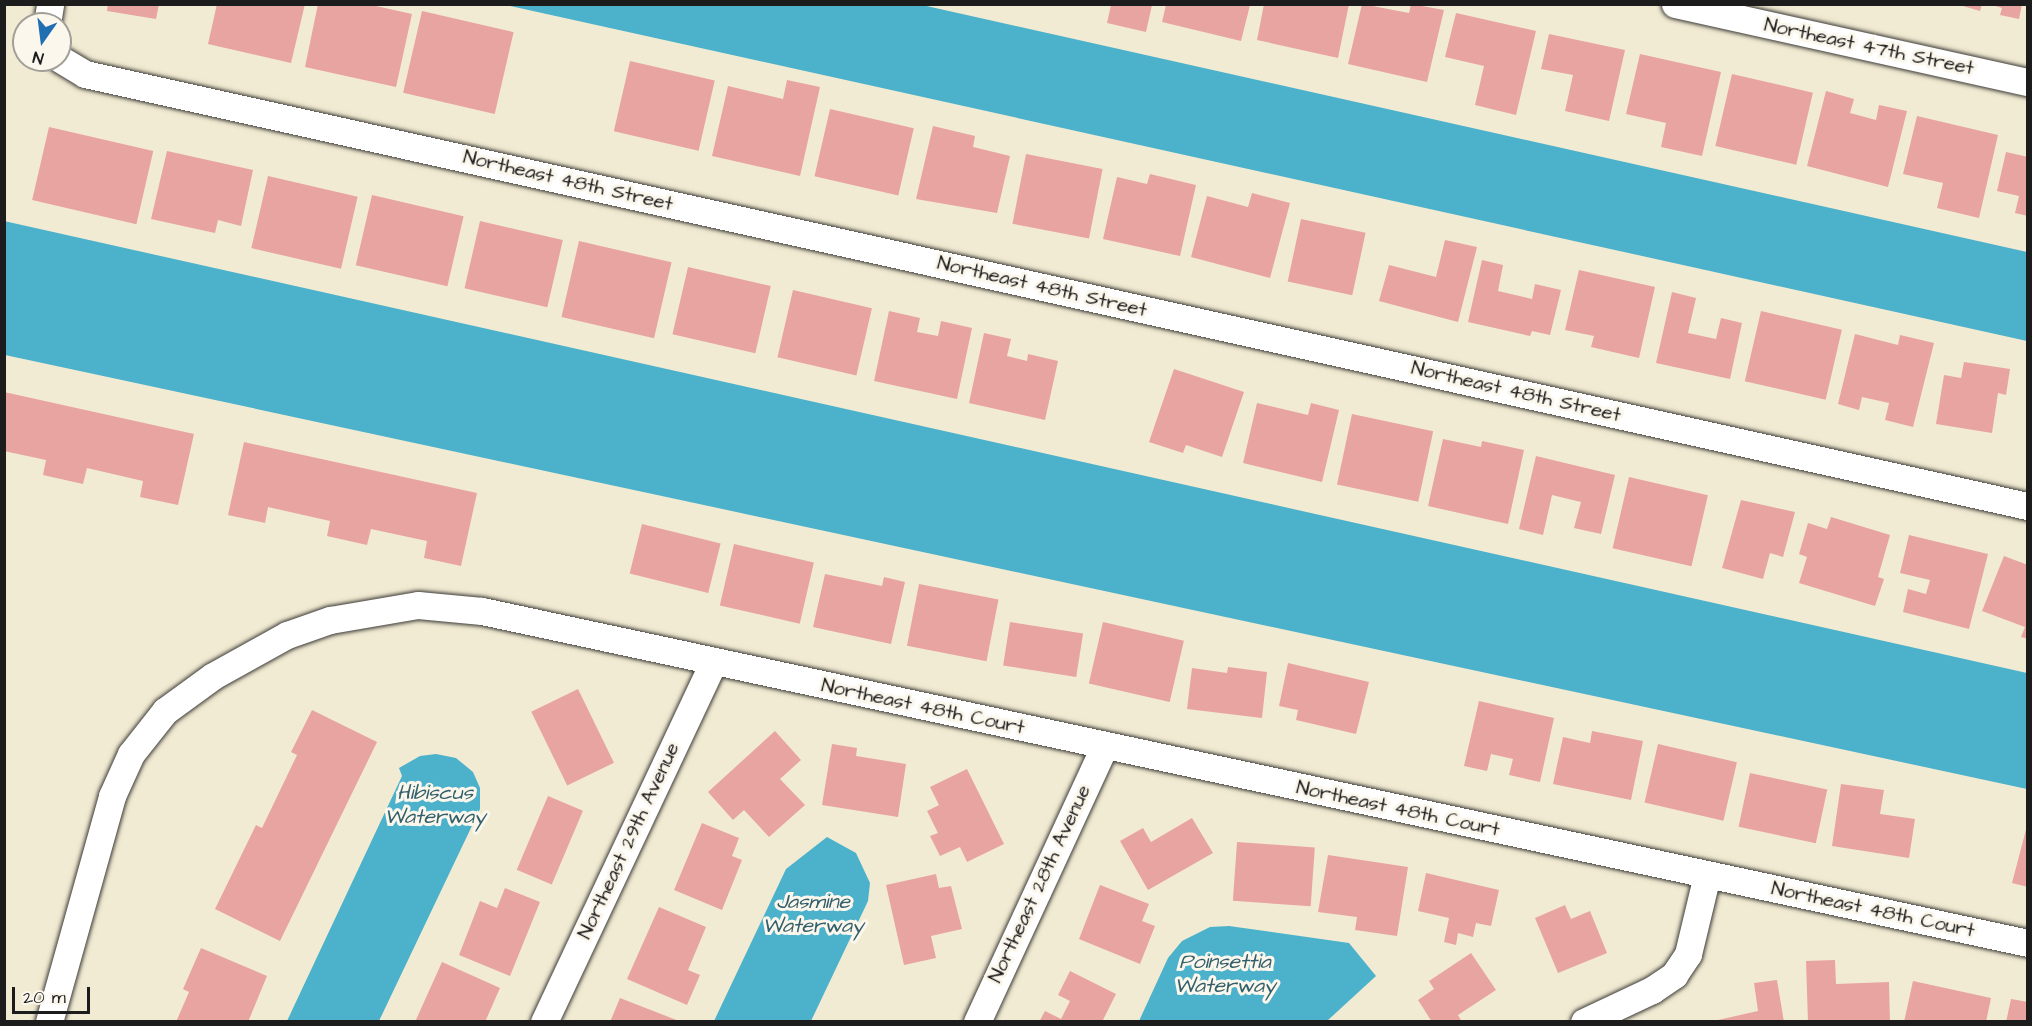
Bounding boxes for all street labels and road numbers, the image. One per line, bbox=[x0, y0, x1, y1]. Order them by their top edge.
street label: Northeast 47th Street bbox=[1762, 13, 1976, 81]
street label: Northeast 48th Street bbox=[461, 145, 675, 217]
street label: Northeast 48th Street bbox=[935, 251, 1149, 323]
street label: Northeast 48th Street bbox=[1409, 356, 1623, 428]
street label: Northeast 48th Court bbox=[819, 674, 1027, 740]
street label: Northeast 29th Avenue bbox=[573, 739, 685, 943]
street label: Northeast 48th Court bbox=[1294, 776, 1502, 842]
street label: Northeast 28th Avenue bbox=[984, 781, 1096, 987]
street label: Northeast 48th Court bbox=[1769, 877, 1977, 943]

